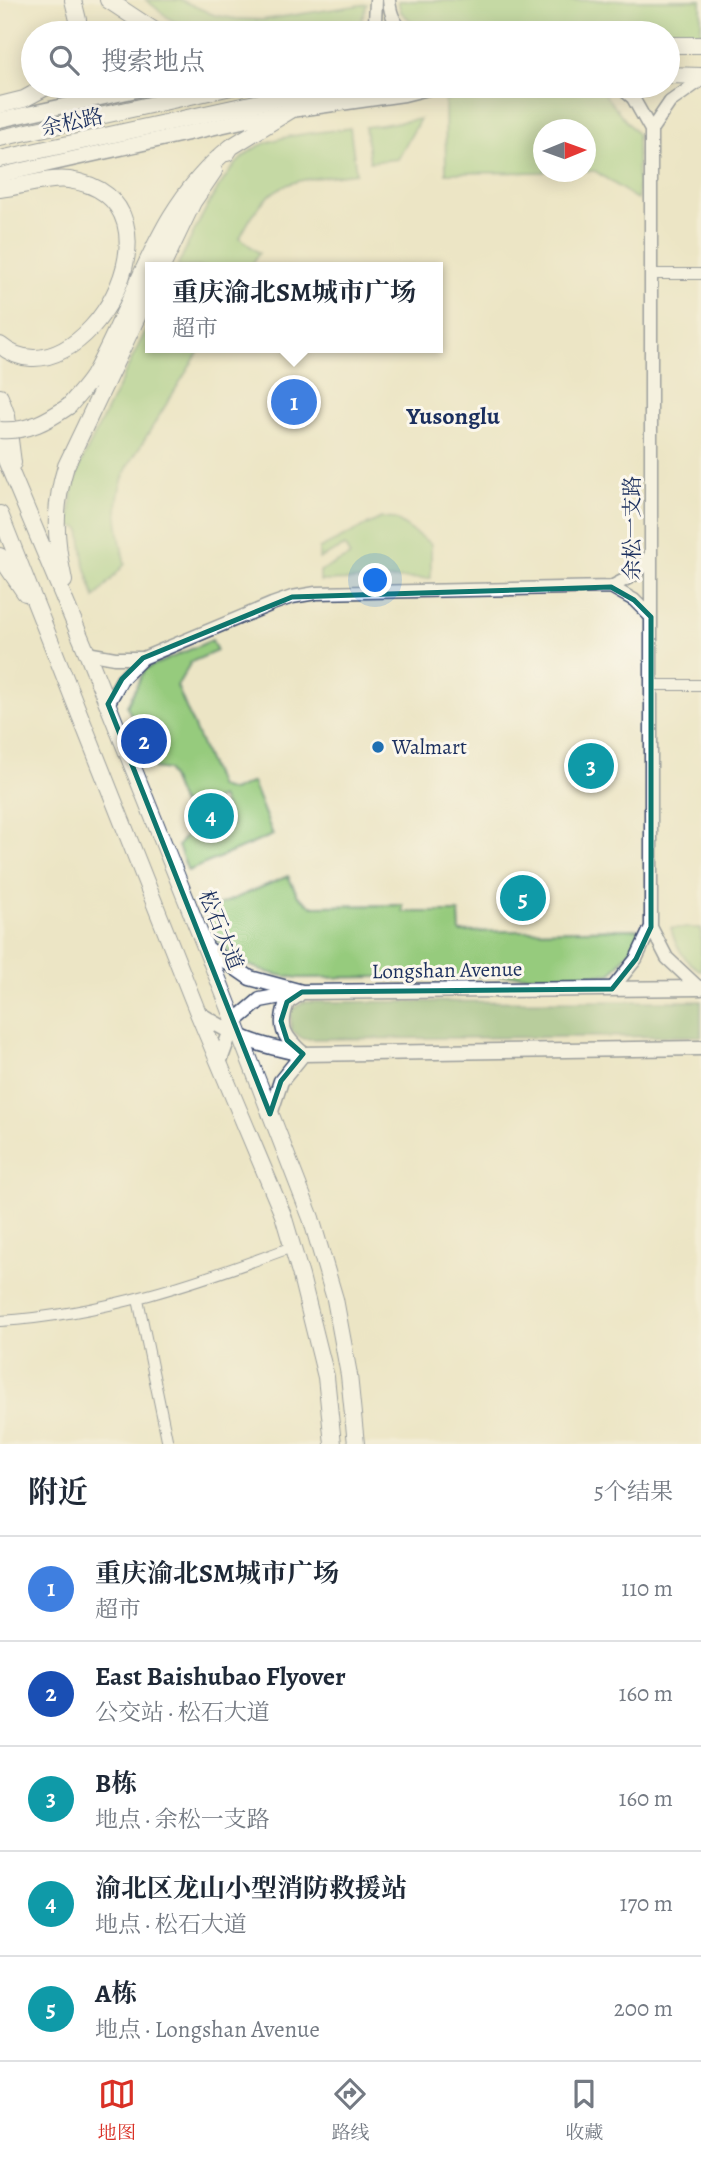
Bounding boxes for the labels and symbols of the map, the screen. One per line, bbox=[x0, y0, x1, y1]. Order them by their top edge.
street label: 余松路 bbox=[38, 102, 106, 142]
north arrow bbox=[533, 119, 596, 182]
pin: 1 bbox=[271, 376, 317, 428]
district label: Yusonglu bbox=[405, 400, 501, 432]
street label: 余松一支路 bbox=[618, 476, 646, 581]
your location bbox=[358, 563, 392, 597]
pin: 2 bbox=[121, 715, 167, 767]
place label: Walmart bbox=[391, 733, 467, 761]
marker: Walmart bbox=[370, 739, 386, 755]
pin: 3 bbox=[568, 740, 614, 792]
pin: 4 bbox=[188, 790, 234, 842]
pin: 5 bbox=[500, 872, 546, 924]
street label: 松石大道 bbox=[192, 886, 250, 974]
street label: Longshan Avenue bbox=[371, 955, 523, 985]

